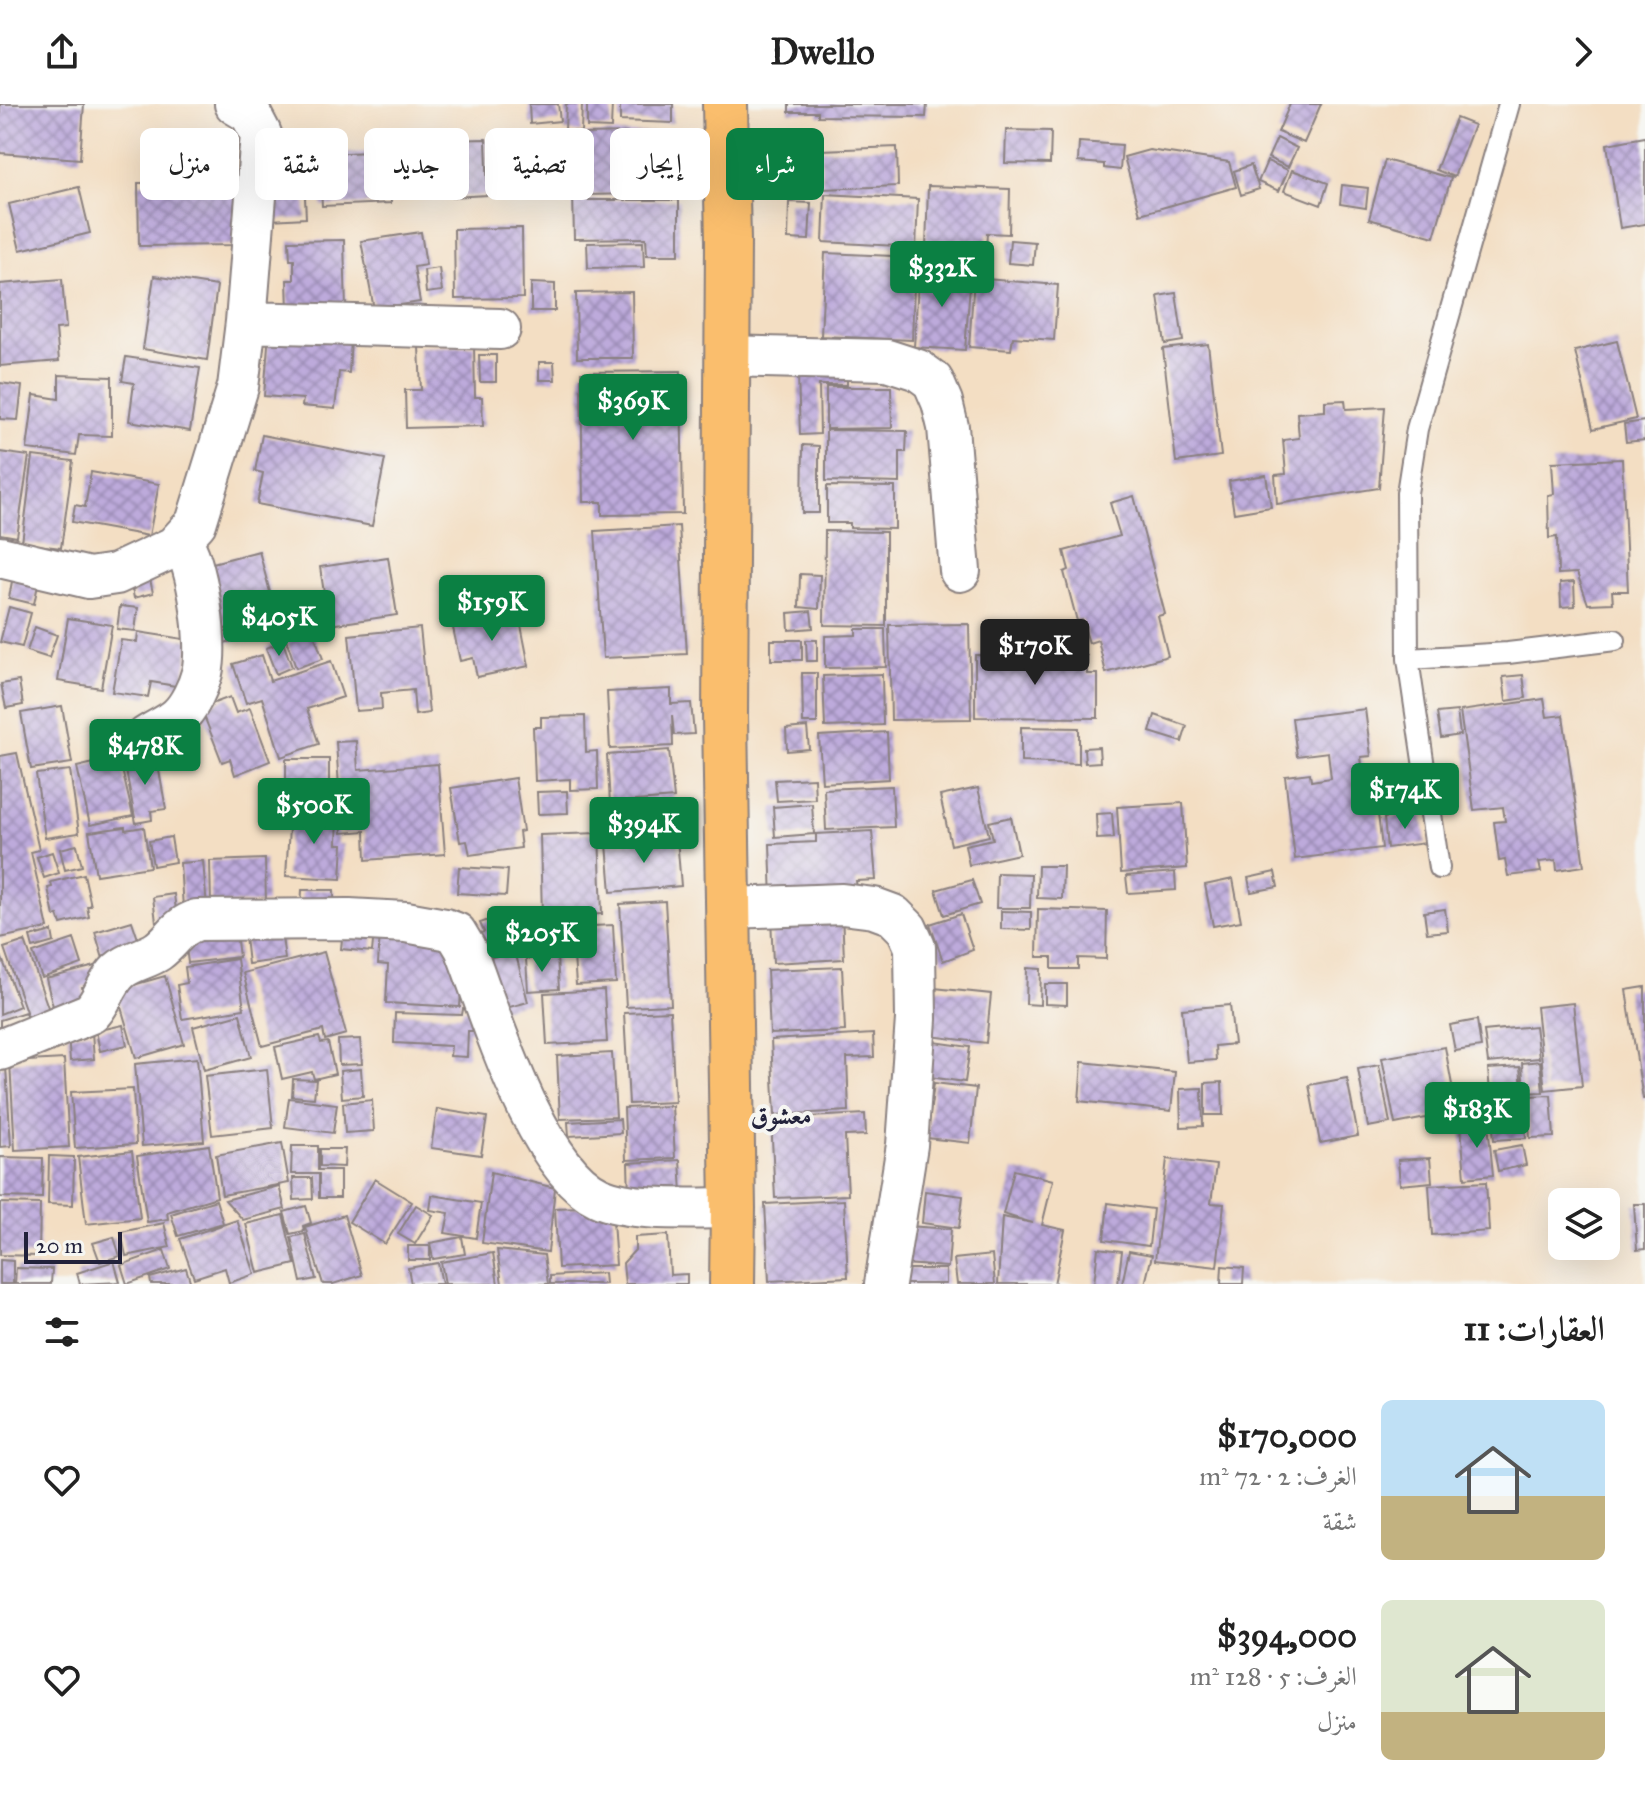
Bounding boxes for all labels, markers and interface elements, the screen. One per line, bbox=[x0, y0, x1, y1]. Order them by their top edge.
icon: share bbox=[40, 30, 84, 74]
text: Dwello bbox=[770, 30, 875, 74]
icon: forward bbox=[1561, 30, 1605, 74]
chip: منزل bbox=[140, 128, 239, 200]
chip: شقة bbox=[255, 128, 348, 200]
chip: جديد bbox=[364, 128, 469, 200]
chip: تصفية bbox=[485, 128, 594, 200]
chip: إيجار bbox=[610, 128, 710, 200]
chip: شراء bbox=[726, 128, 824, 200]
pin: $332K bbox=[886, 241, 998, 309]
text: $332K bbox=[908, 251, 976, 283]
pin: $369K bbox=[577, 374, 689, 442]
text: $369K bbox=[597, 384, 669, 416]
pin: $159K bbox=[436, 575, 548, 643]
text: $159K bbox=[457, 585, 527, 617]
pin: $405K bbox=[223, 590, 335, 658]
text: $405K bbox=[241, 600, 317, 632]
pin: $170K bbox=[979, 619, 1091, 687]
text: $170K bbox=[998, 629, 1072, 661]
pin: $478K bbox=[89, 719, 201, 787]
text: $478K bbox=[107, 729, 183, 761]
pin: $174K bbox=[1349, 763, 1461, 831]
text: $174K bbox=[1369, 773, 1441, 805]
pin: $500K bbox=[258, 778, 370, 846]
text: $500K bbox=[276, 788, 352, 820]
pin: $394K bbox=[588, 797, 700, 865]
text: $394K bbox=[608, 807, 680, 839]
pin: $205K bbox=[486, 906, 598, 974]
text: $205K bbox=[505, 916, 579, 948]
pin: $183K bbox=[1421, 1082, 1533, 1150]
text: $183K bbox=[1443, 1092, 1511, 1124]
district label: معشوق bbox=[750, 1099, 812, 1132]
map controls bbox=[1548, 1188, 1620, 1260]
button: layers bbox=[1548, 1188, 1620, 1260]
scale bar bbox=[24, 1228, 122, 1264]
text: 20 m bbox=[36, 1232, 83, 1259]
text: العقارات: 11 bbox=[1463, 1308, 1605, 1349]
icon: filters bbox=[40, 1310, 84, 1354]
text: $170,000 bbox=[1217, 1415, 1357, 1456]
icon: home bbox=[1445, 1432, 1541, 1528]
icon: heart bbox=[40, 1458, 84, 1502]
text: الغرف: 2 · 72 m² bbox=[1199, 1460, 1357, 1492]
text: شقة bbox=[1323, 1505, 1357, 1537]
text: $394,000 bbox=[1217, 1615, 1357, 1656]
icon: home bbox=[1445, 1632, 1541, 1728]
icon: heart bbox=[40, 1658, 84, 1702]
text: الغرف: 5 · 128 m² bbox=[1190, 1660, 1357, 1692]
text: منزل bbox=[1317, 1705, 1357, 1737]

